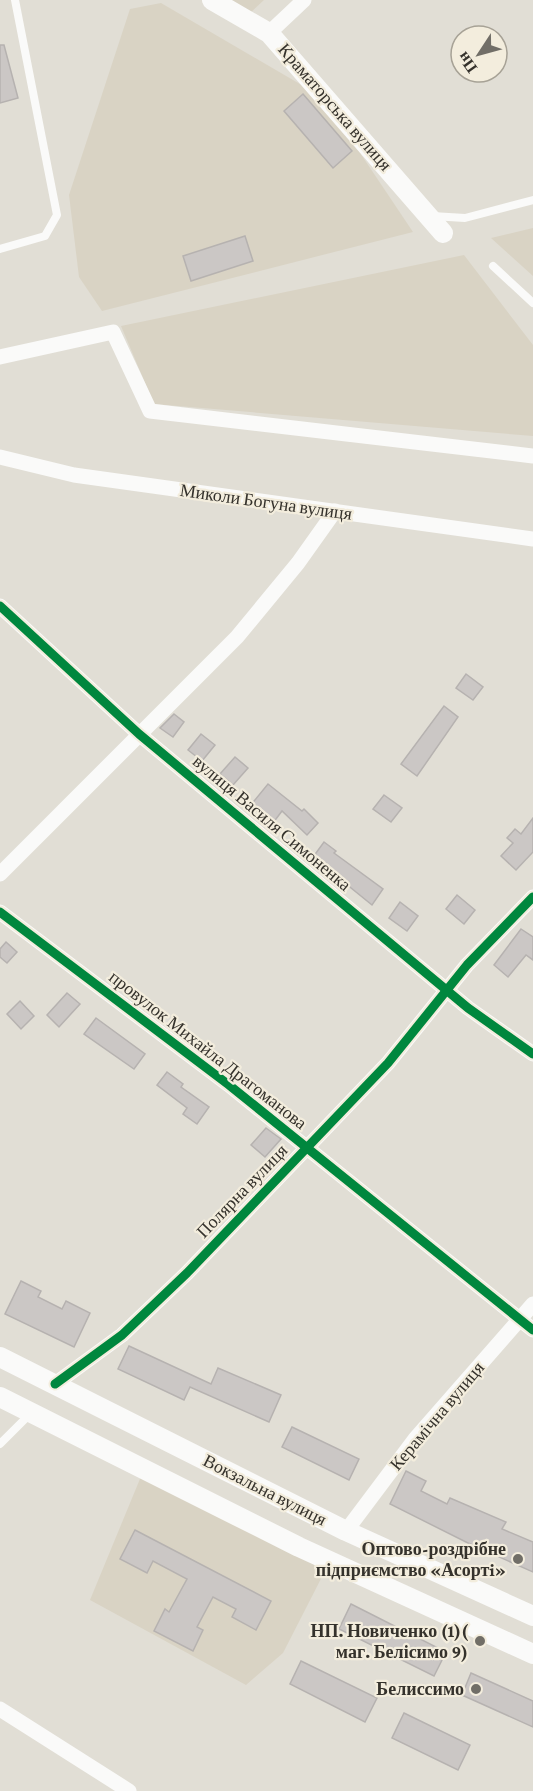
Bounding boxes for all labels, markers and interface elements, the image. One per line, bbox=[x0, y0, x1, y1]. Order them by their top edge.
north arrow bbox=[449, 24, 509, 84]
street label: Краматорська вулиця bbox=[274, 39, 396, 175]
text: Пн bbox=[454, 49, 481, 76]
street label: Миколи Богуна вулиця bbox=[179, 480, 353, 524]
street label: вулиця Василя Симоненка bbox=[189, 751, 355, 895]
street label: провулок Михайла Драгоманова bbox=[105, 967, 311, 1133]
street label: Полярна вулиця bbox=[193, 1140, 291, 1242]
street label: Керамічна вулиця bbox=[386, 1358, 488, 1474]
street label: Вокзальна вулиця bbox=[200, 1450, 330, 1530]
place label: Оптово-роздрібне підприємство «Асортi» bbox=[316, 1539, 506, 1580]
marker: Оптово-роздрібне підприємство «Асортi» bbox=[511, 1552, 525, 1566]
place label: НП. Новиченко (1)( маг. Белісимо 9) bbox=[311, 1621, 468, 1663]
marker: НП. Новиченко (1)( маг. Белісимо 9) bbox=[473, 1634, 487, 1648]
place label: Белиссимо bbox=[376, 1679, 464, 1699]
marker: Белиссимо bbox=[469, 1682, 483, 1696]

